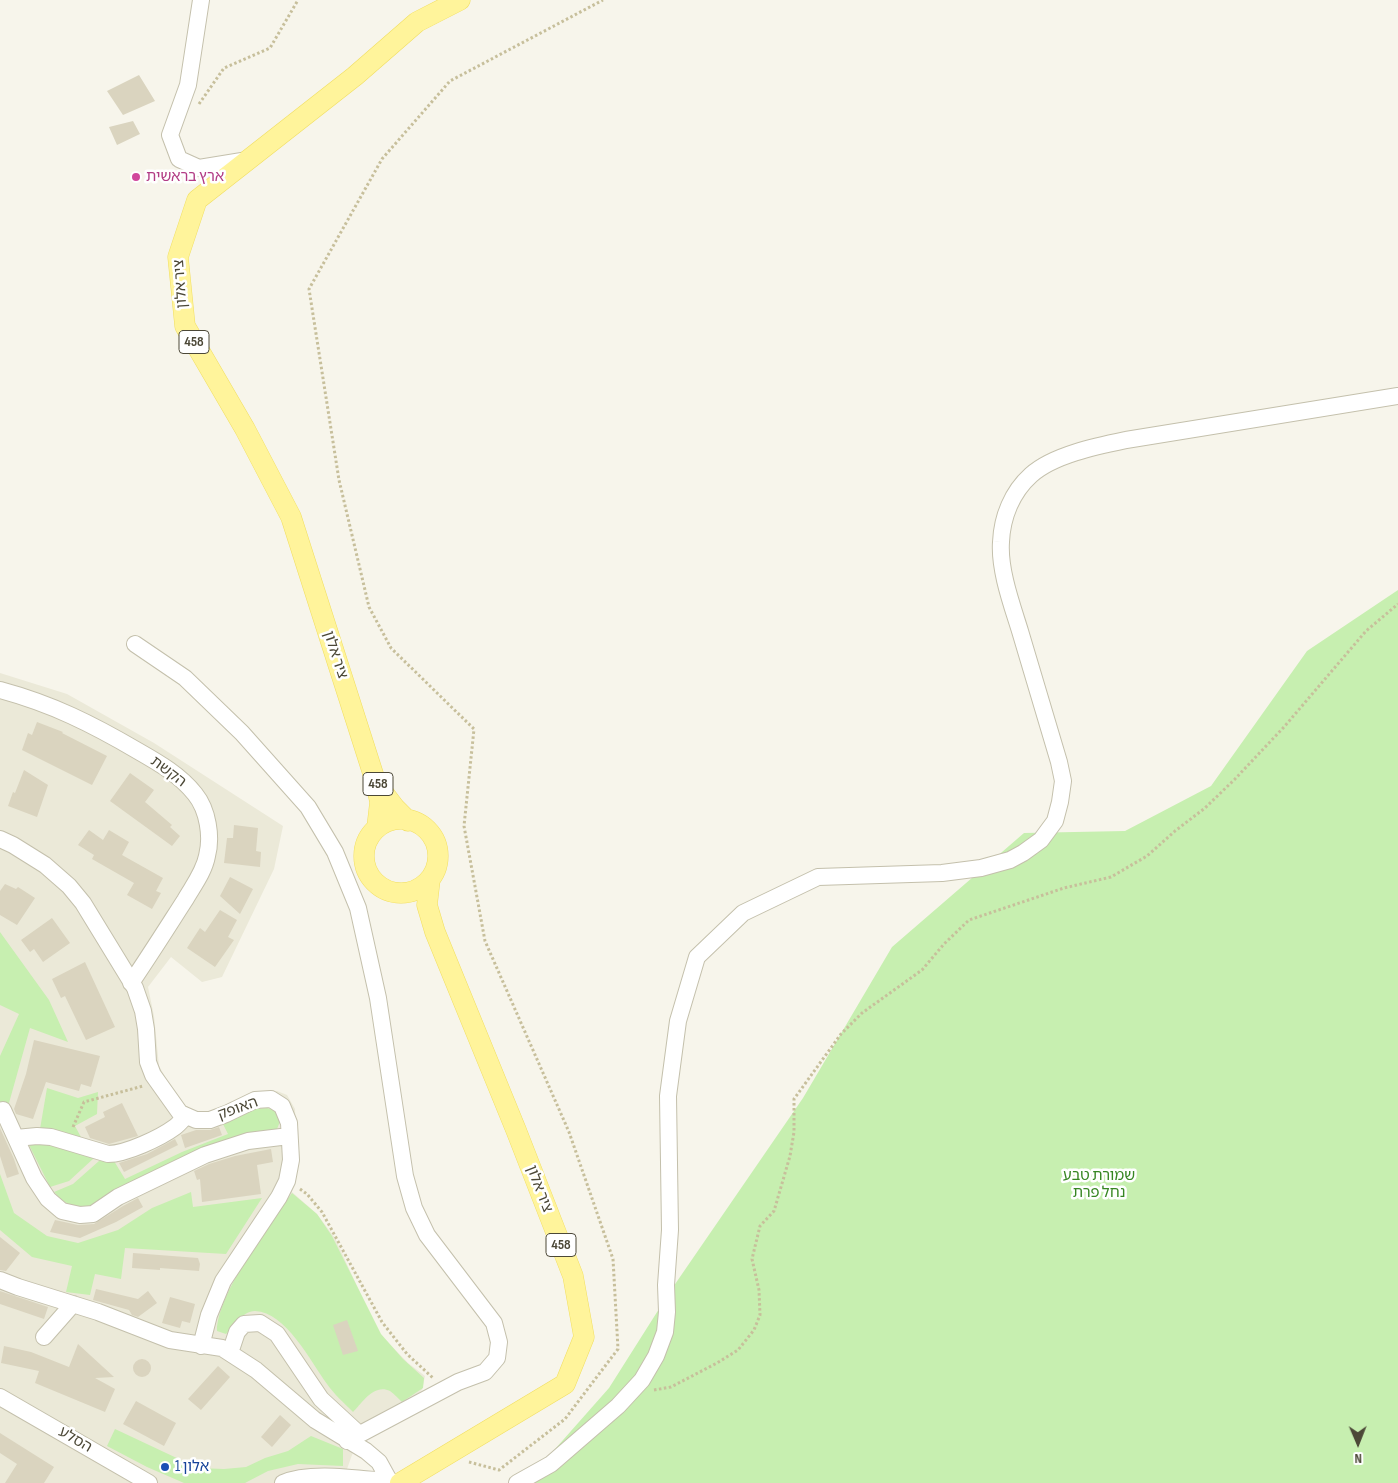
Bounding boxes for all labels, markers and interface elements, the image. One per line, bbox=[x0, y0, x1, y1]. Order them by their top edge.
place label: ארץ בראשית bbox=[146, 168, 224, 186]
marker: ארץ בראשית bbox=[130, 171, 142, 183]
street label: ציר אלון bbox=[170, 259, 192, 309]
road number: 458 bbox=[179, 331, 209, 354]
street label: ציר אלון bbox=[319, 629, 351, 681]
street label: הקשת bbox=[147, 753, 189, 791]
road number: 458 bbox=[363, 772, 393, 796]
street label: האופק bbox=[215, 1093, 261, 1125]
street label: ציר אלון bbox=[522, 1163, 556, 1215]
park label: שמורת טבע נחל פרת bbox=[1063, 1167, 1135, 1202]
road number: 458 bbox=[546, 1234, 576, 1256]
north arrow bbox=[1333, 1418, 1383, 1468]
street label: הסלע bbox=[55, 1423, 95, 1457]
text: N bbox=[1354, 1450, 1362, 1467]
place label: אלון 1 bbox=[175, 1458, 209, 1476]
marker: אלון 1 bbox=[159, 1461, 171, 1473]

